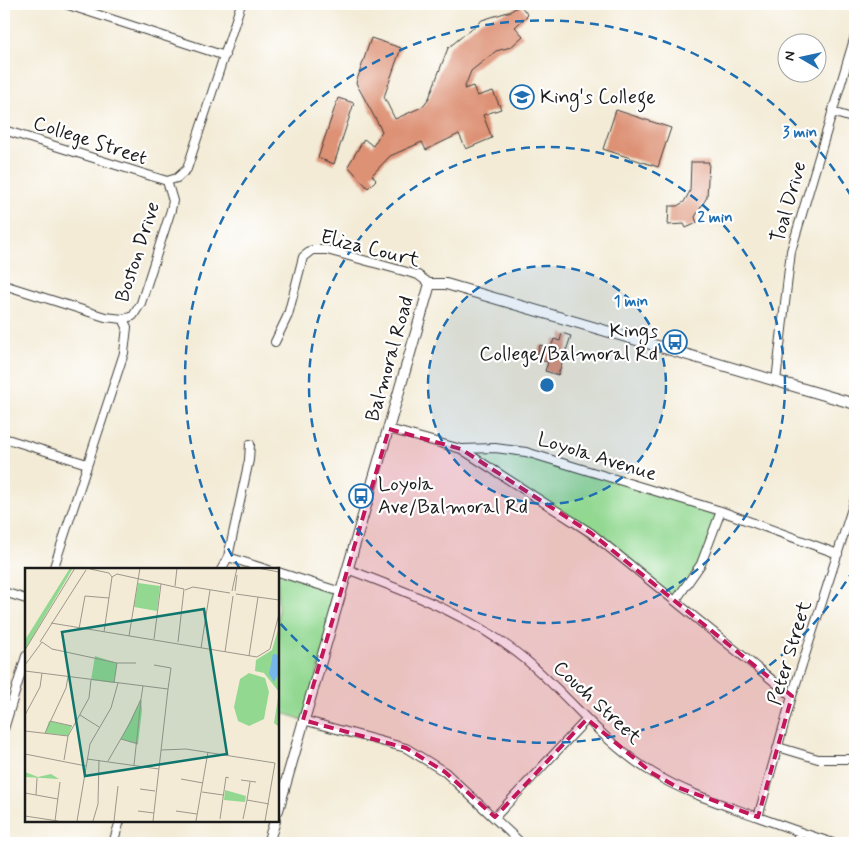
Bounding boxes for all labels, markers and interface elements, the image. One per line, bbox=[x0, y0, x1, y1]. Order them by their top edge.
north arrow bbox=[776, 32, 826, 82]
text: N bbox=[781, 50, 800, 62]
school or university icon: King's College bbox=[509, 84, 535, 110]
place label: King's College bbox=[540, 84, 656, 113]
street label: College Street bbox=[29, 110, 151, 172]
text: 3 min bbox=[783, 123, 817, 143]
street label: Toal Drive bbox=[764, 158, 814, 246]
street label: Boston Drive bbox=[109, 198, 167, 306]
text: 2 min bbox=[697, 208, 733, 228]
street label: Eliza Court bbox=[318, 224, 423, 274]
text: 1 min bbox=[614, 292, 648, 312]
street label: Balmoral Road bbox=[359, 293, 421, 425]
place label: Kings College/Balmoral Rd bbox=[479, 318, 658, 368]
bus stop icon: Kings College/Balmoral Rd bbox=[662, 329, 688, 355]
centre of rings bbox=[538, 376, 556, 394]
street label: Loyola Avenue bbox=[534, 426, 660, 488]
place label: Loyola Ave/Balmoral Rd bbox=[378, 471, 528, 521]
bus stop icon: Loyola Ave/Balmoral Rd bbox=[348, 483, 374, 509]
inset map bbox=[25, 568, 279, 822]
street label: Peter Street bbox=[761, 597, 819, 709]
street label: Couch Street bbox=[547, 655, 647, 751]

